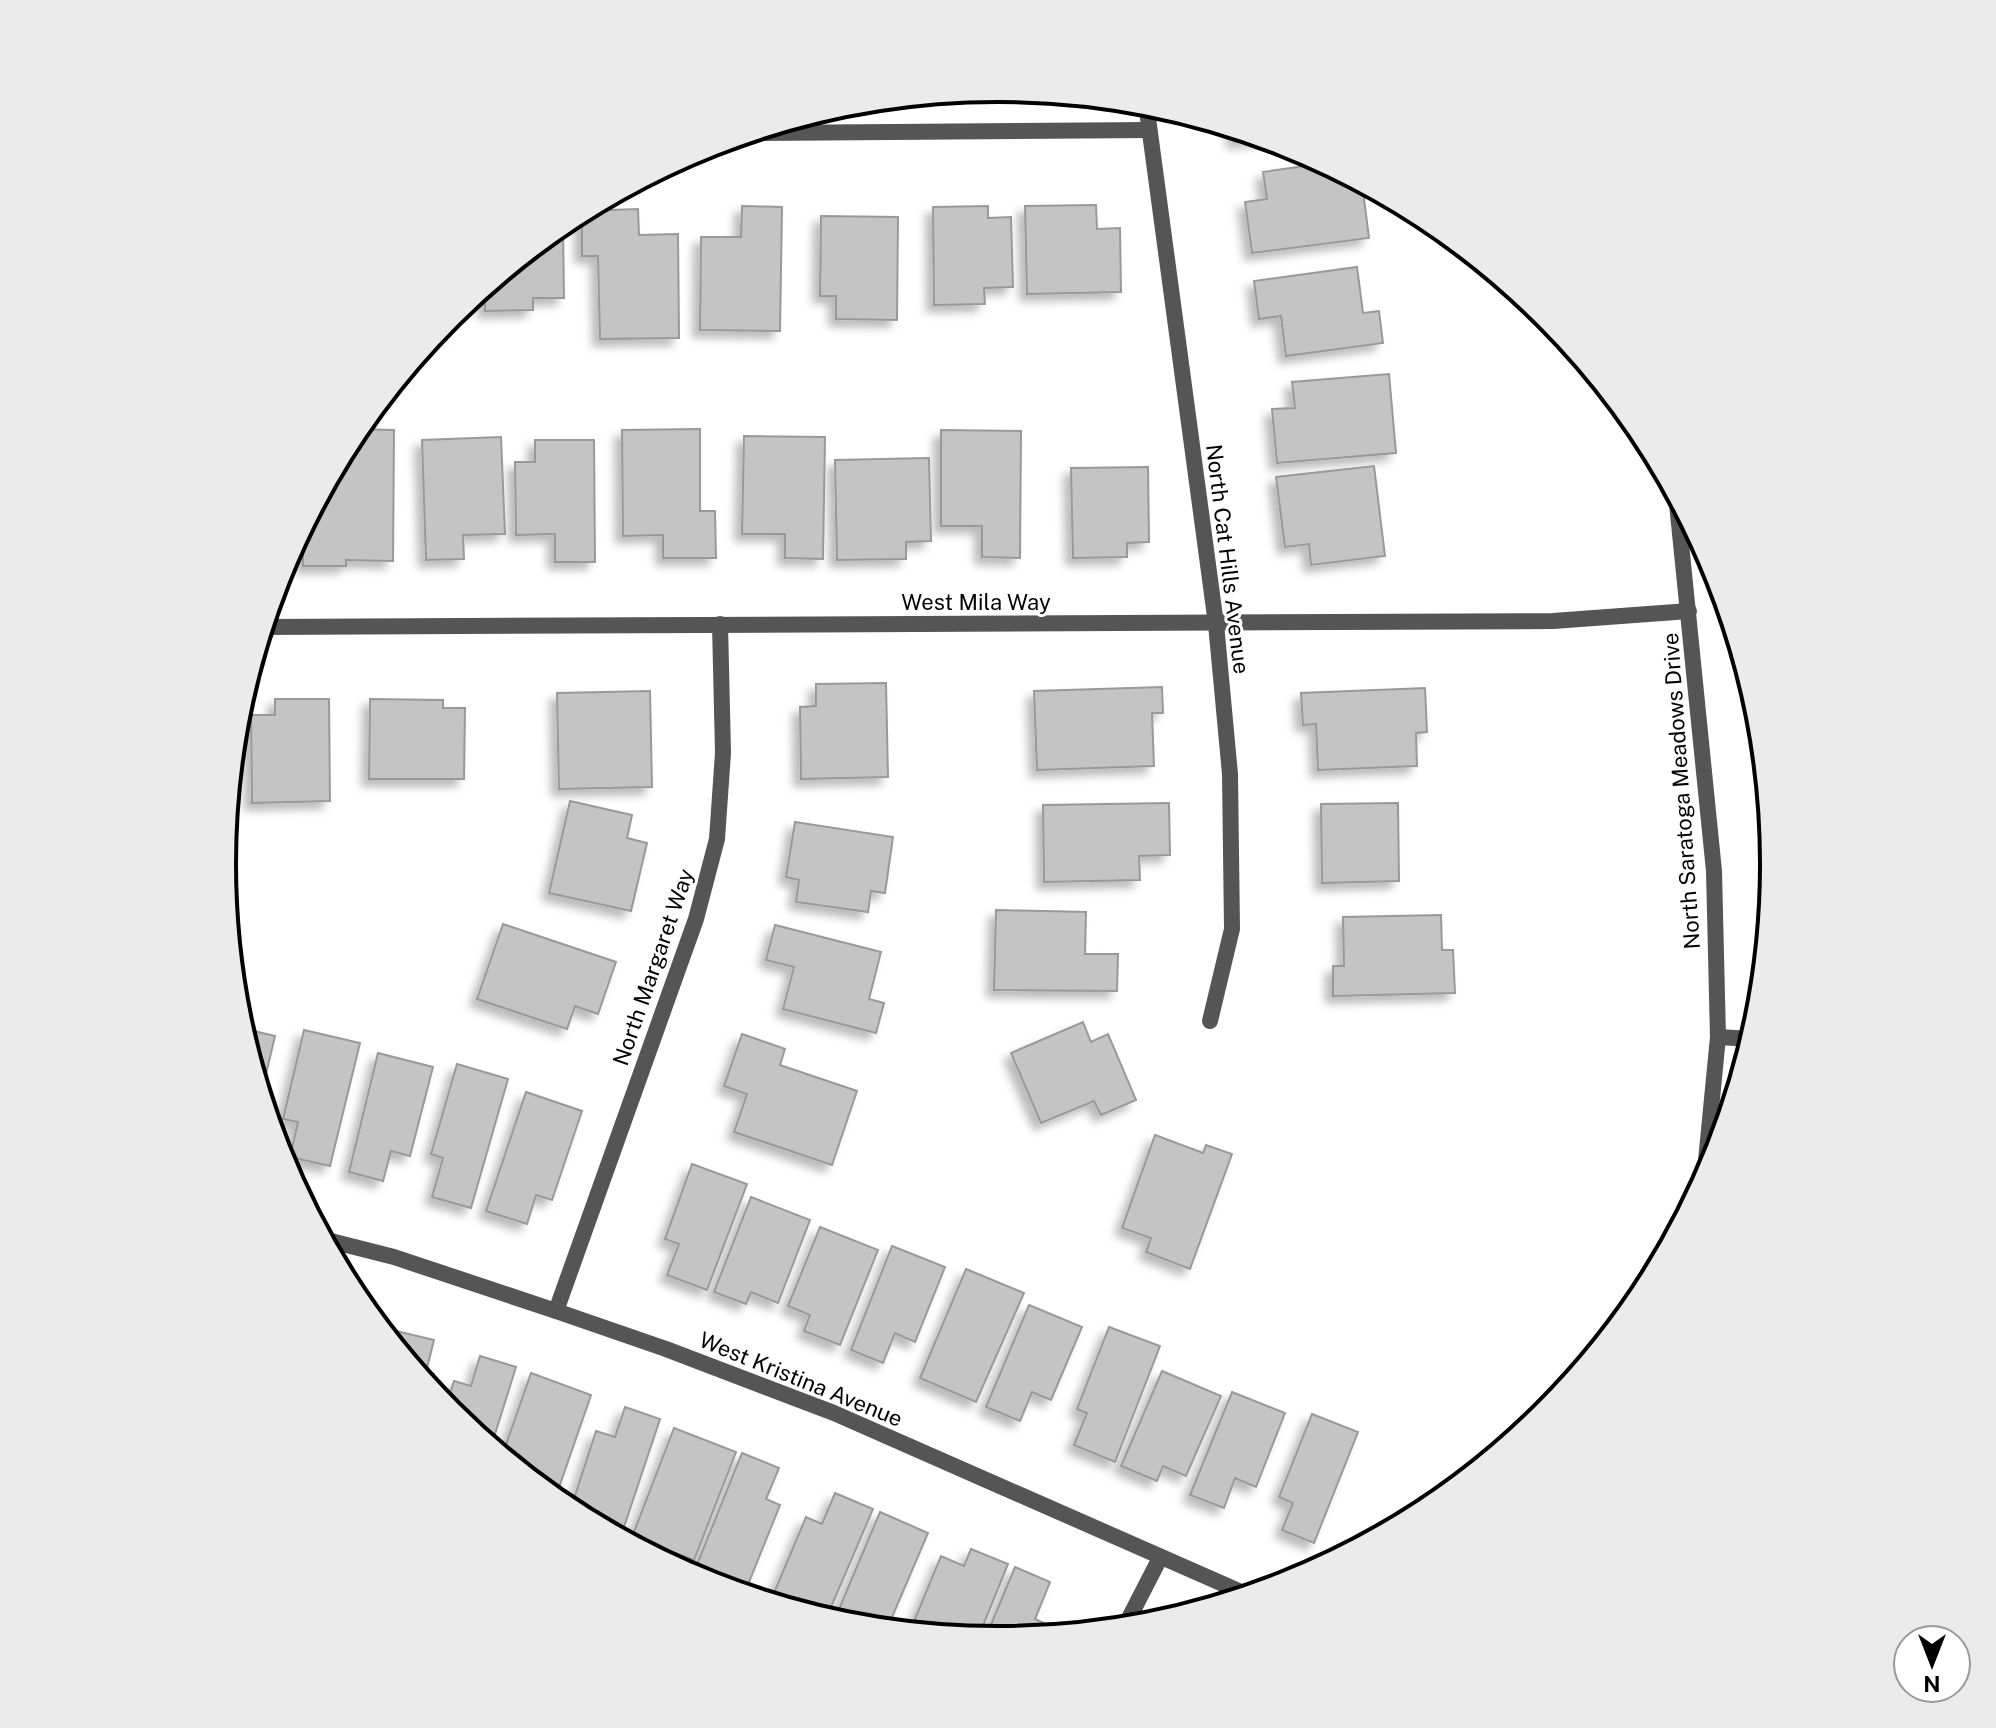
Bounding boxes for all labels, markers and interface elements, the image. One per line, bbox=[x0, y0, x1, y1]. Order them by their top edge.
street label: North Cat Hills Avenue bbox=[1201, 443, 1255, 675]
street label: West Mila Way bbox=[901, 589, 1051, 615]
street label: North Saratoga Meadows Drive bbox=[1657, 632, 1705, 950]
street label: North Margaret Way bbox=[607, 865, 699, 1069]
street label: West Kristina Avenue bbox=[696, 1326, 906, 1432]
north arrow bbox=[1892, 1624, 1972, 1704]
text: N bbox=[1923, 1671, 1941, 1697]

